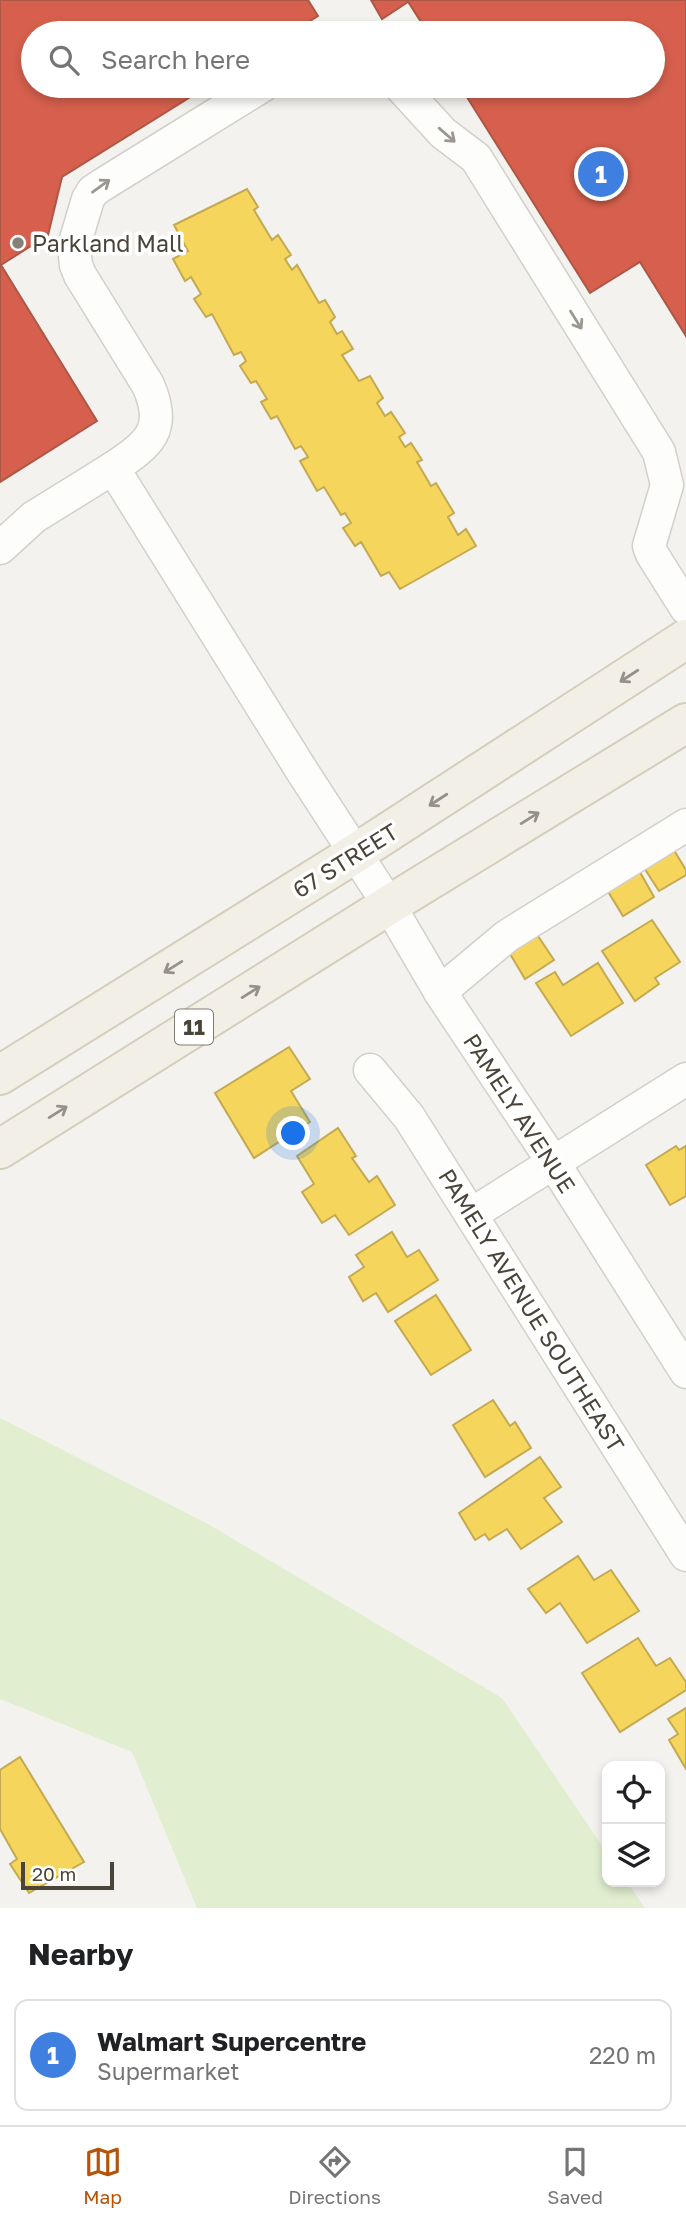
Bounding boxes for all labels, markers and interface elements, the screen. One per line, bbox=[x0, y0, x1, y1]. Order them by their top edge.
search box bbox=[21, 21, 665, 98]
icon: search bbox=[45, 41, 83, 79]
text: Search here bbox=[101, 44, 250, 75]
one-way arrow bbox=[438, 127, 456, 143]
pin: 1 bbox=[578, 148, 624, 200]
one-way arrow bbox=[92, 179, 111, 194]
place label: Parkland Mall bbox=[32, 229, 184, 257]
marker: Parkland Mall bbox=[10, 235, 26, 251]
one-way arrow bbox=[569, 310, 583, 330]
one-way arrow bbox=[619, 669, 639, 683]
one-way arrow bbox=[429, 793, 448, 807]
one-way arrow bbox=[520, 811, 540, 825]
street label: 67 STREET bbox=[287, 817, 403, 903]
one-way arrow bbox=[164, 961, 184, 975]
one-way arrow bbox=[240, 984, 260, 998]
road number: 11 bbox=[175, 1010, 213, 1044]
street label: PAMELY AVENUE bbox=[458, 1028, 582, 1198]
one-way arrow bbox=[47, 1105, 67, 1119]
your location bbox=[276, 1116, 310, 1150]
street label: PAMELY AVENUE SOUTHEAST bbox=[433, 1163, 631, 1457]
map controls bbox=[602, 1761, 665, 1887]
button: locate bbox=[602, 1761, 665, 1824]
button: layers bbox=[602, 1824, 665, 1887]
scale bar bbox=[21, 1859, 114, 1891]
text: 20 m bbox=[32, 1862, 76, 1885]
text: Nearby bbox=[28, 1936, 133, 1972]
text: Walmart Supercentre bbox=[97, 2026, 366, 2057]
text: 1 bbox=[47, 2041, 59, 2069]
text: 220 m bbox=[589, 2041, 656, 2069]
text: Supermarket bbox=[97, 2057, 240, 2085]
tab: Map bbox=[83, 2143, 122, 2208]
tab: Directions bbox=[288, 2143, 381, 2208]
tab: Saved bbox=[547, 2143, 603, 2208]

